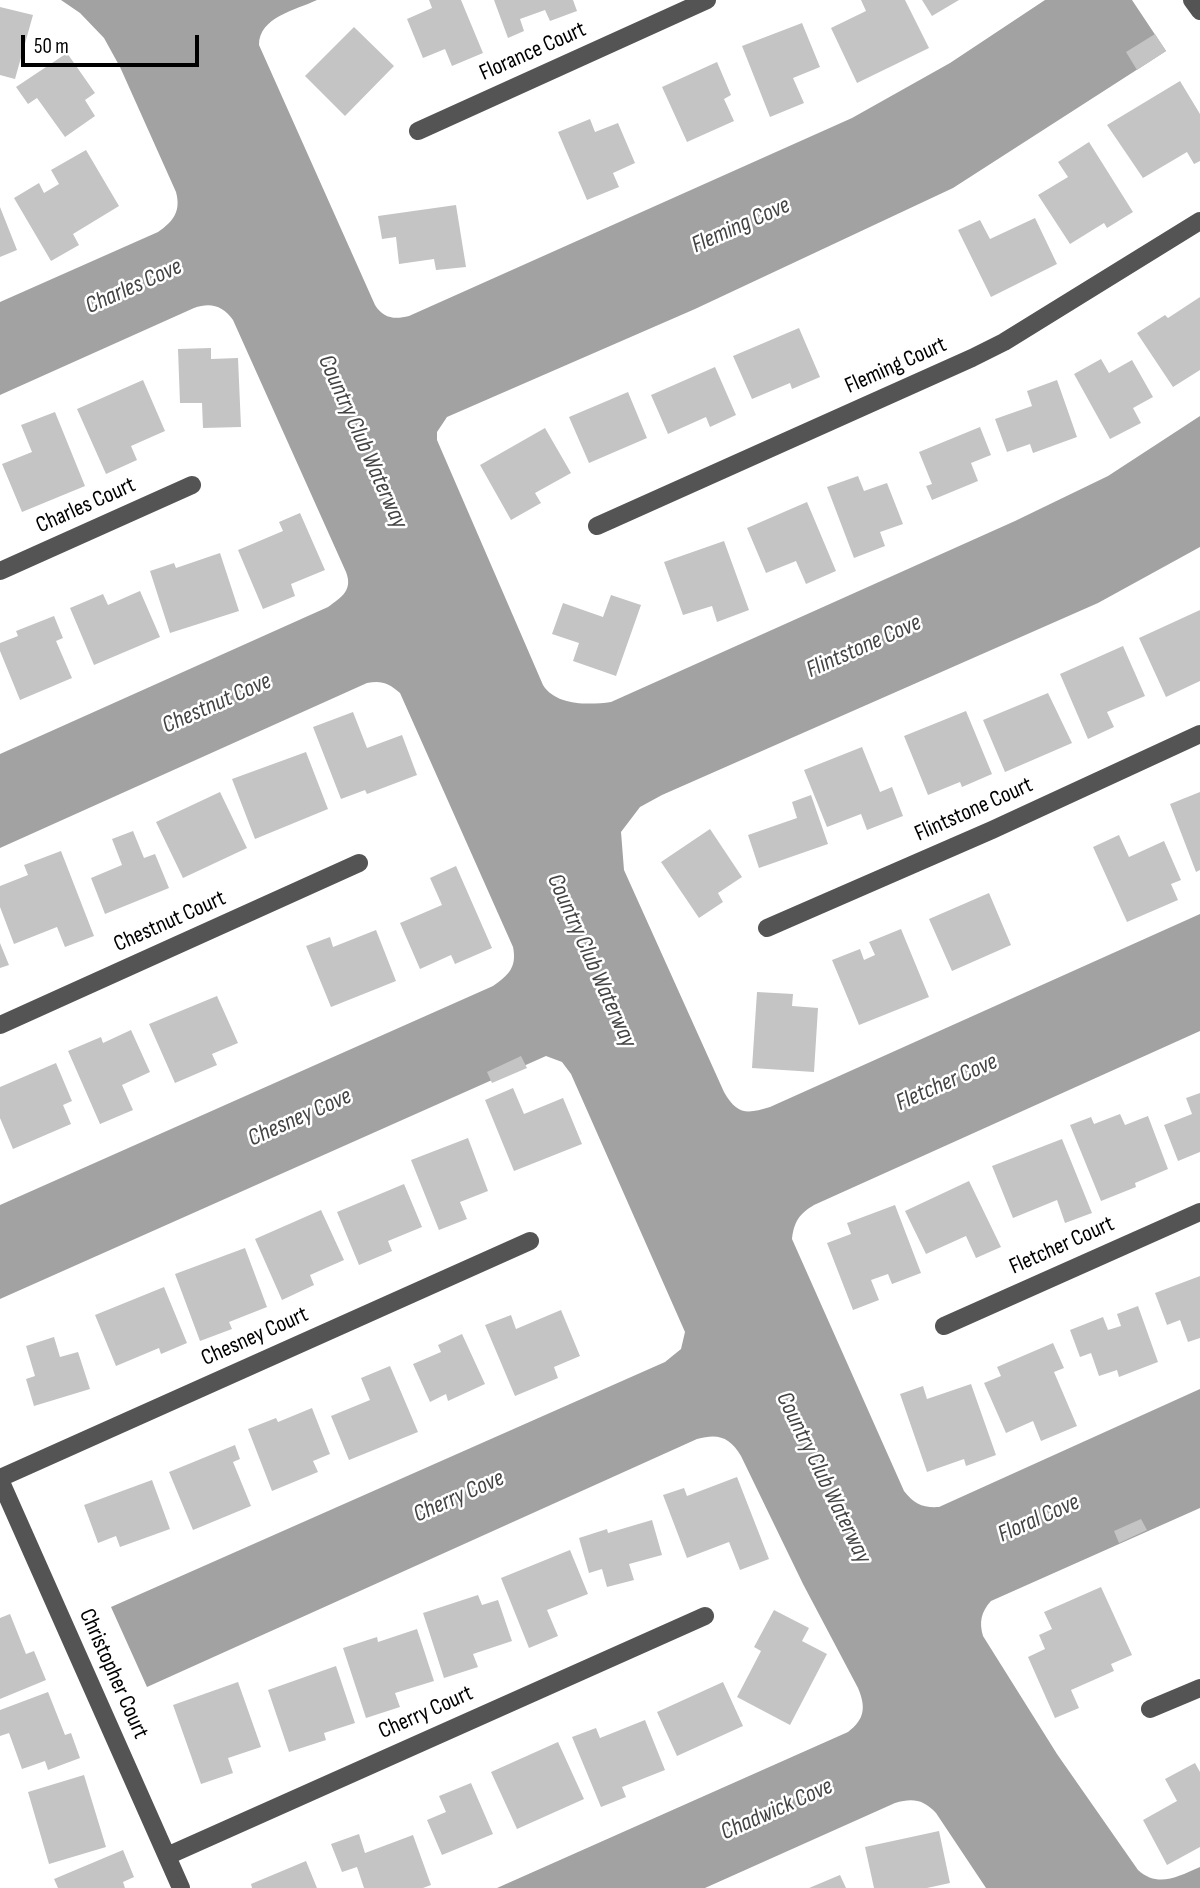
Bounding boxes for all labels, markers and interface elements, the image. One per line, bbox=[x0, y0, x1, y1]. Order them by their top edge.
street label: Florance Court bbox=[476, 16, 590, 88]
scale bar bbox=[24, 21, 203, 65]
text: 50 m bbox=[34, 34, 69, 59]
water label: Fleming Cove bbox=[687, 192, 795, 260]
water label: Charles Cove bbox=[81, 253, 187, 321]
street label: Fleming Court bbox=[841, 331, 951, 401]
water label: Country Club Waterway bbox=[311, 351, 413, 533]
street label: Charles Court bbox=[32, 472, 140, 540]
water label: Flintstone Cove bbox=[802, 609, 926, 685]
water label: Chestnut Cove bbox=[158, 667, 276, 741]
street label: Flintstone Court bbox=[911, 772, 1037, 848]
water label: Country Club Waterway bbox=[540, 870, 642, 1052]
street label: Chestnut Court bbox=[110, 885, 230, 959]
water label: Fletcher Cove bbox=[892, 1048, 1002, 1118]
water label: Chesney Cove bbox=[244, 1082, 356, 1154]
street label: Fletcher Court bbox=[1005, 1211, 1119, 1281]
street label: Chesney Court bbox=[197, 1301, 313, 1373]
water label: Country Club Waterway bbox=[769, 1388, 877, 1568]
water label: Cherry Cove bbox=[409, 1464, 509, 1530]
water label: Floral Cove bbox=[994, 1488, 1084, 1550]
street label: Christopher Court bbox=[72, 1605, 154, 1743]
street label: Cherry Court bbox=[375, 1680, 477, 1746]
water label: Chadwick Cove bbox=[716, 1772, 838, 1848]

